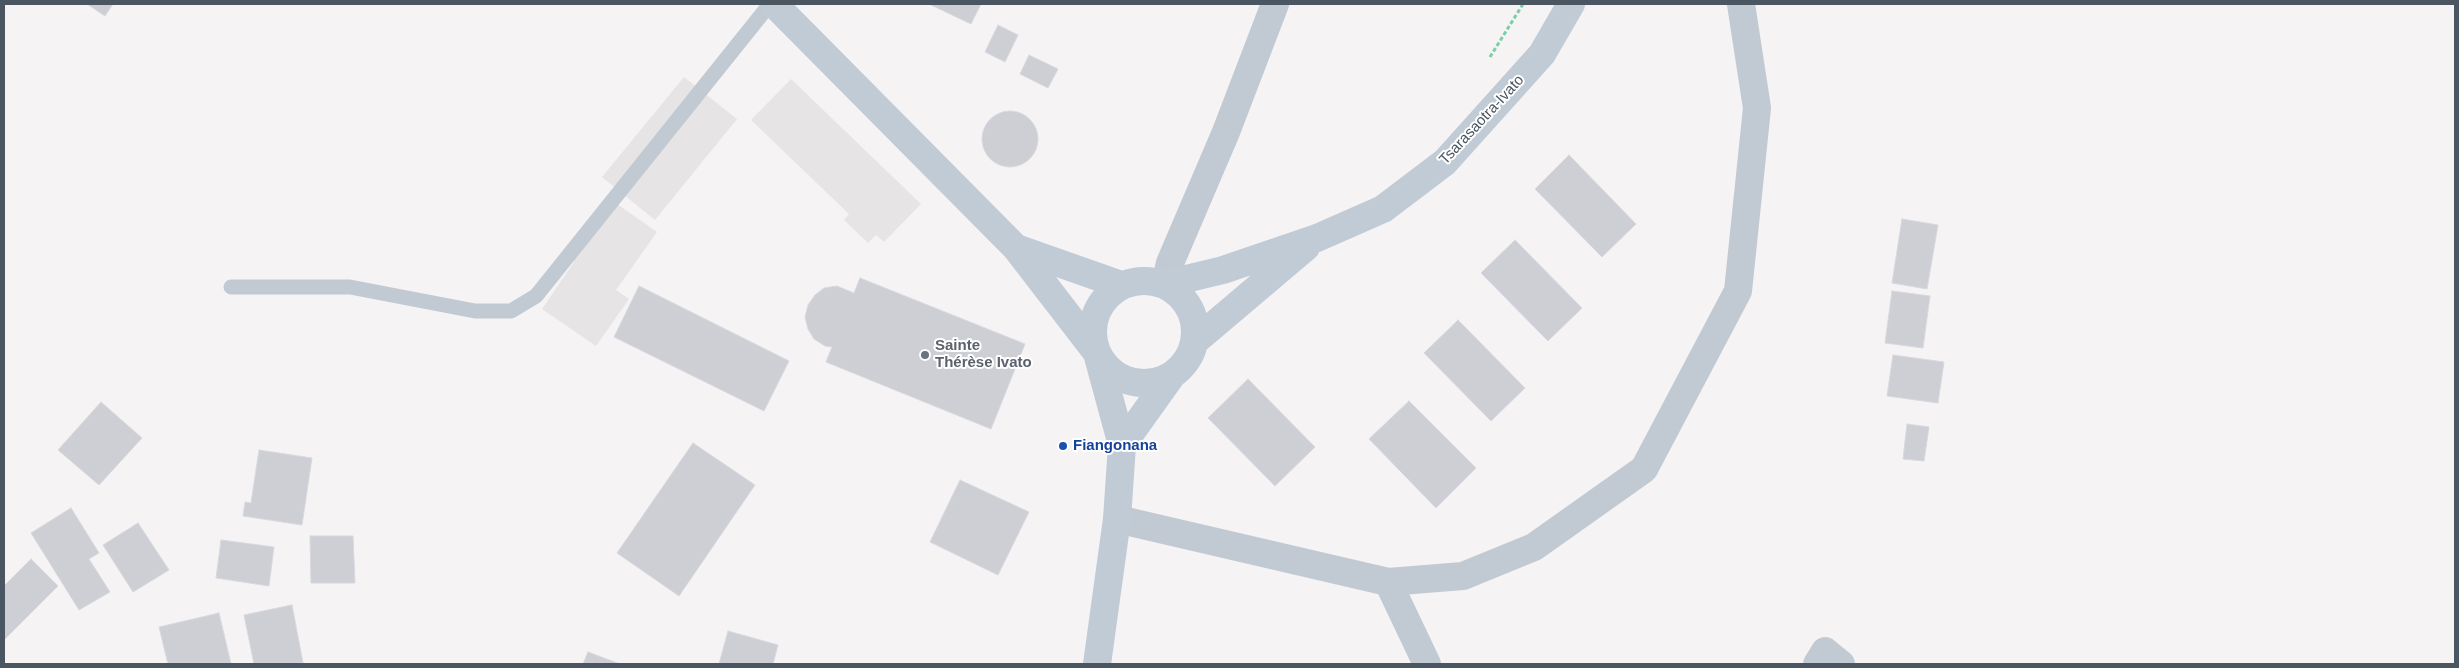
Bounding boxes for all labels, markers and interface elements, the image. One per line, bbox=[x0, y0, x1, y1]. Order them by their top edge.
street label: Tsarasaotra-Ivato bbox=[1436, 71, 1528, 169]
place label: Sainte Thérèse Ivato bbox=[935, 337, 1032, 372]
marker: Sainte Thérèse Ivato bbox=[919, 349, 931, 361]
place label: Fiangonana bbox=[1073, 437, 1157, 455]
marker: Fiangonana bbox=[1057, 440, 1069, 452]

